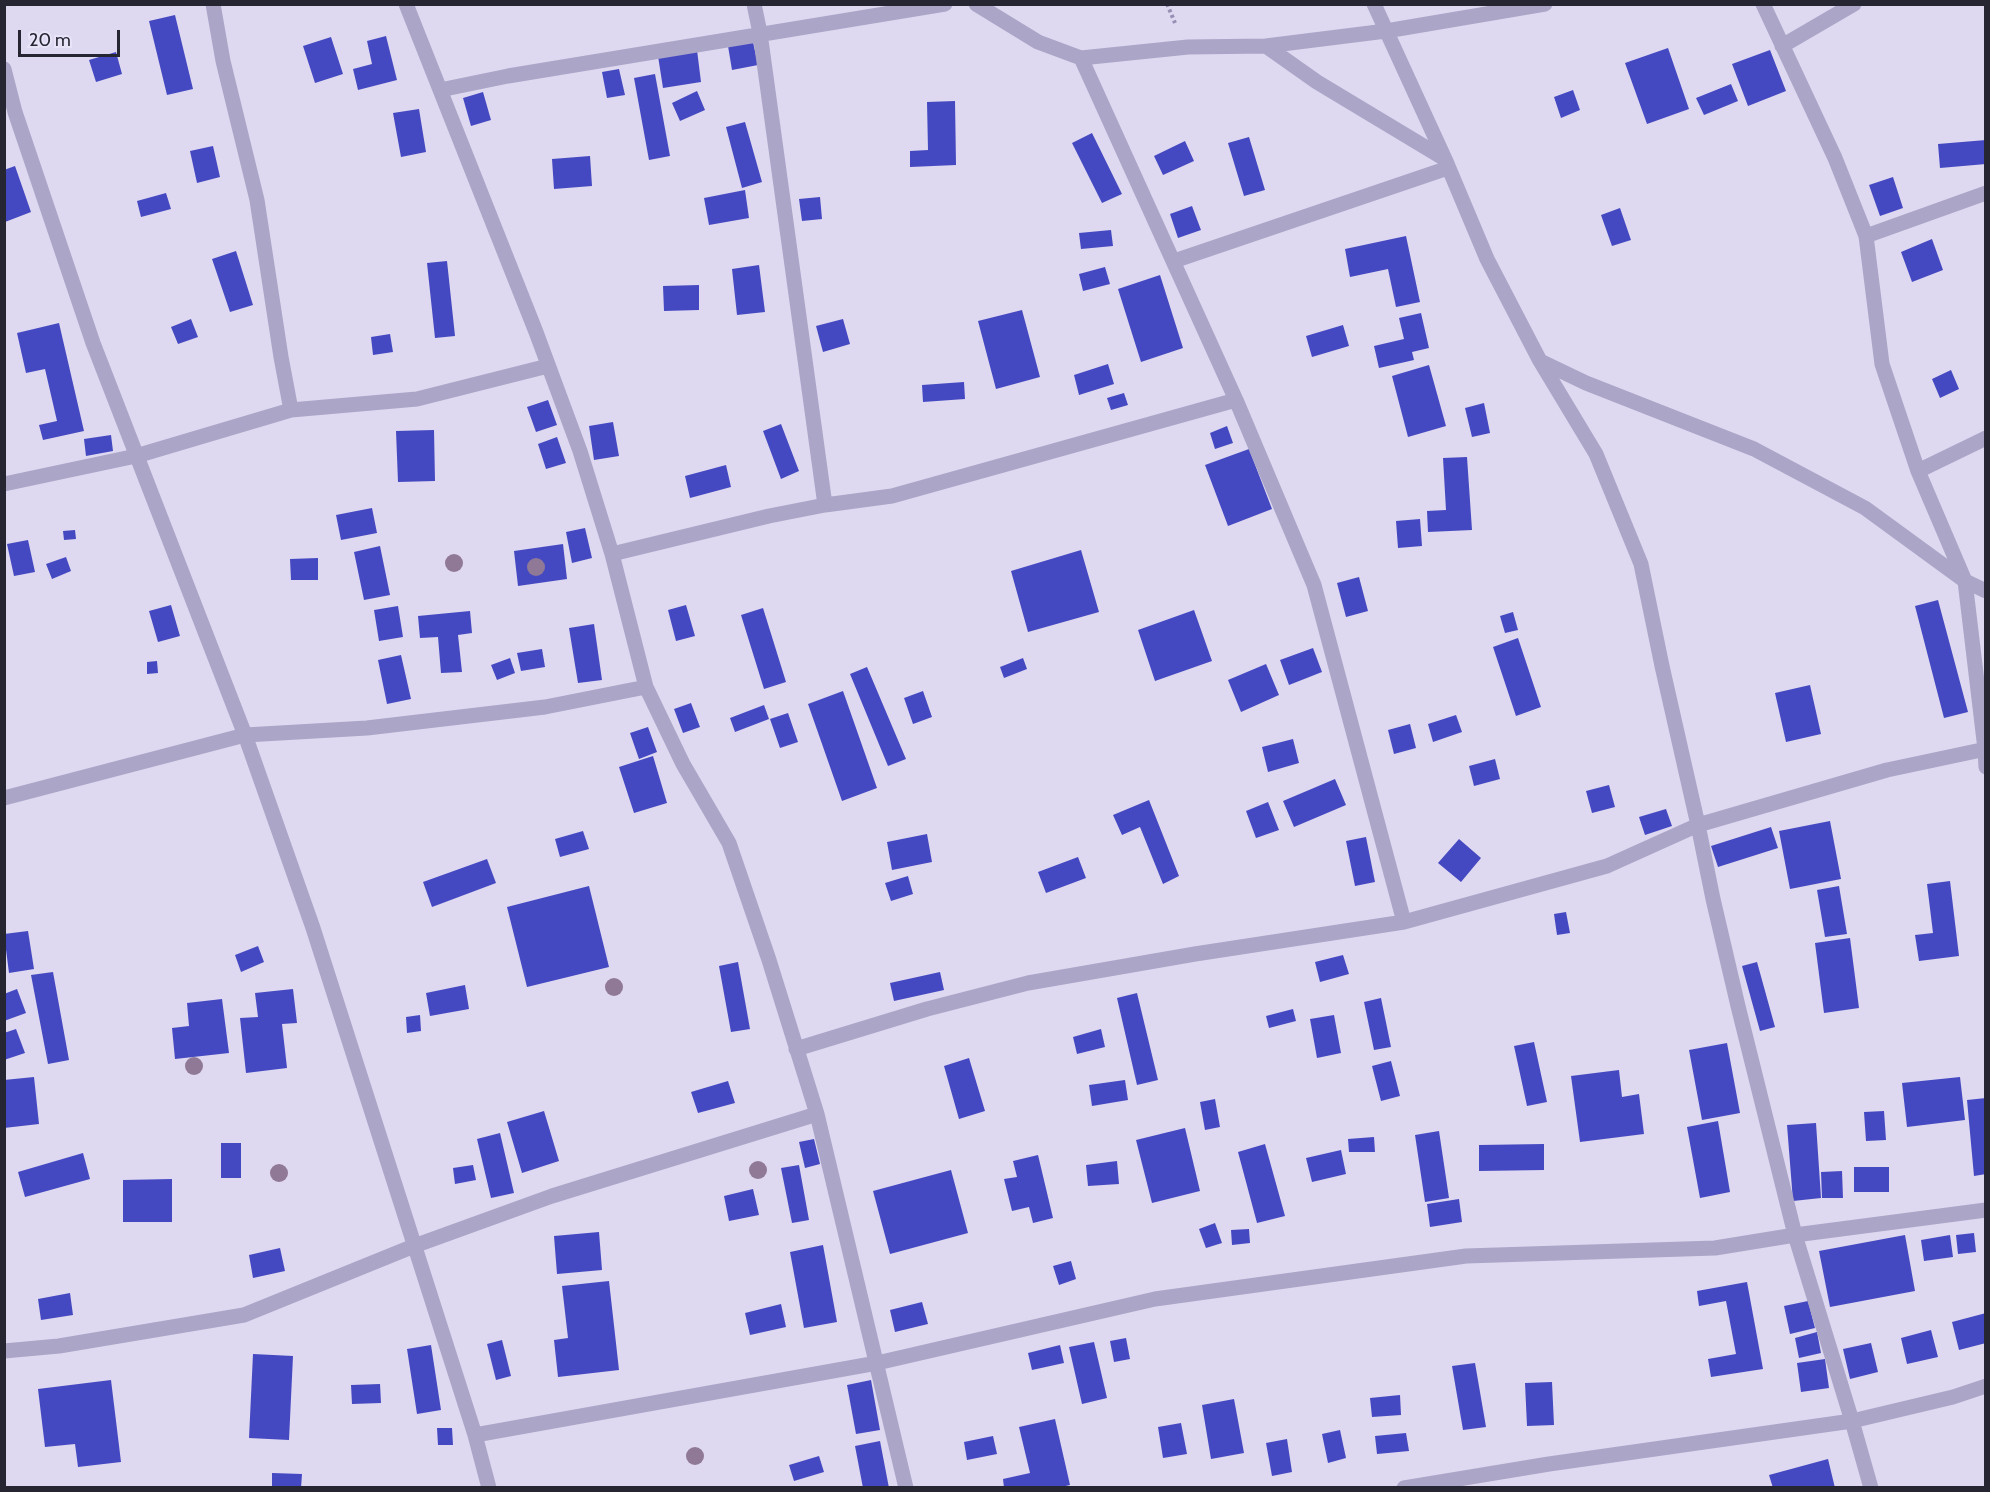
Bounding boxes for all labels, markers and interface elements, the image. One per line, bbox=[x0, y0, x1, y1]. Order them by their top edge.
scale bar bbox=[21, 18, 123, 56]
text: 20 m bbox=[29, 29, 71, 51]

